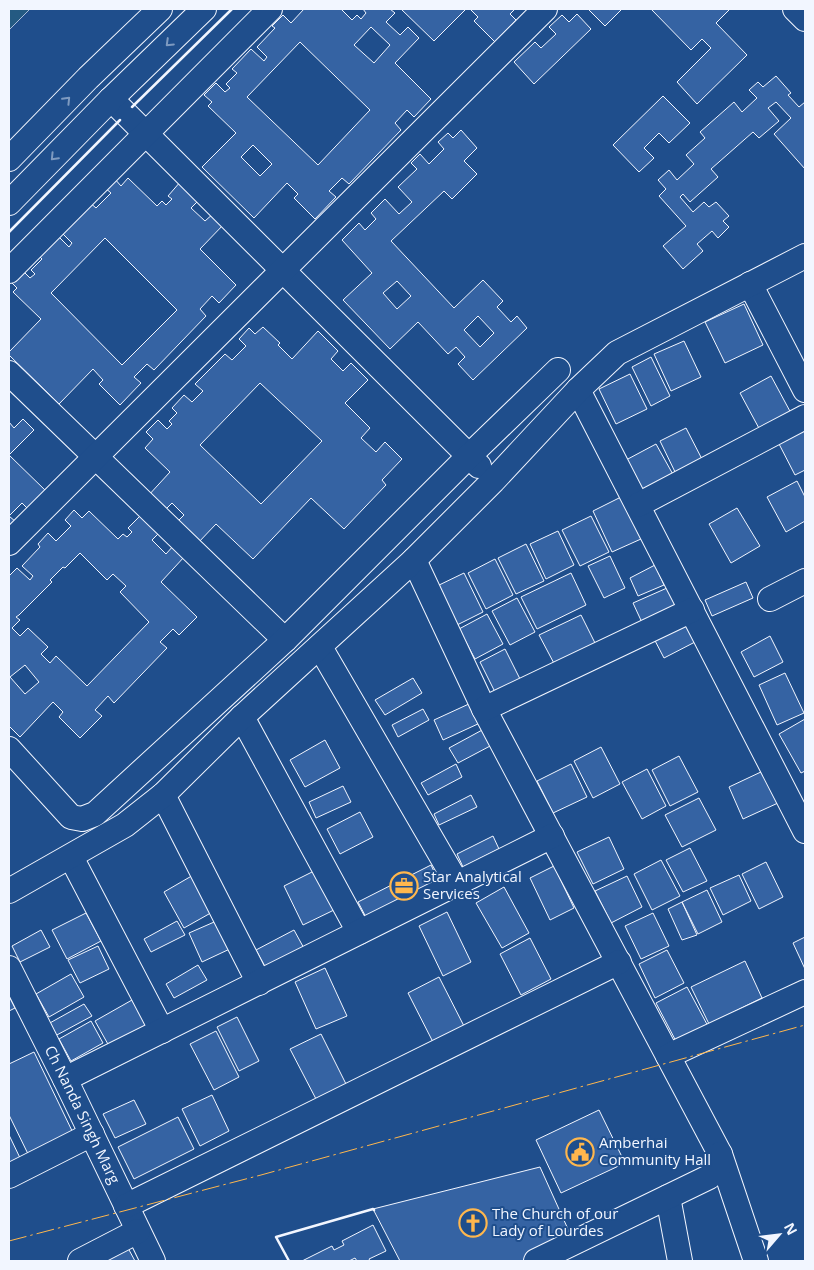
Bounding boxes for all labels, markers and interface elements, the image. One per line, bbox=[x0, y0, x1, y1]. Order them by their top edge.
one-way arrow bbox=[165, 37, 174, 46]
one-way arrow bbox=[61, 96, 70, 105]
one-way arrow bbox=[50, 152, 59, 161]
place label: Star Analytical Services bbox=[423, 866, 522, 903]
office icon: Star Analytical Services bbox=[389, 871, 419, 901]
street label: Ch Nanda Singh Marg bbox=[41, 1042, 125, 1187]
place label: Amberhai Community Hall bbox=[599, 1132, 711, 1169]
public building icon: Amberhai Community Hall bbox=[565, 1137, 595, 1167]
place label: The Church of our Lady of Lourdes bbox=[492, 1203, 618, 1240]
church icon: The Church of our Lady of Lourdes bbox=[458, 1208, 488, 1238]
north arrow bbox=[754, 1210, 804, 1260]
text: N bbox=[780, 1219, 802, 1238]

